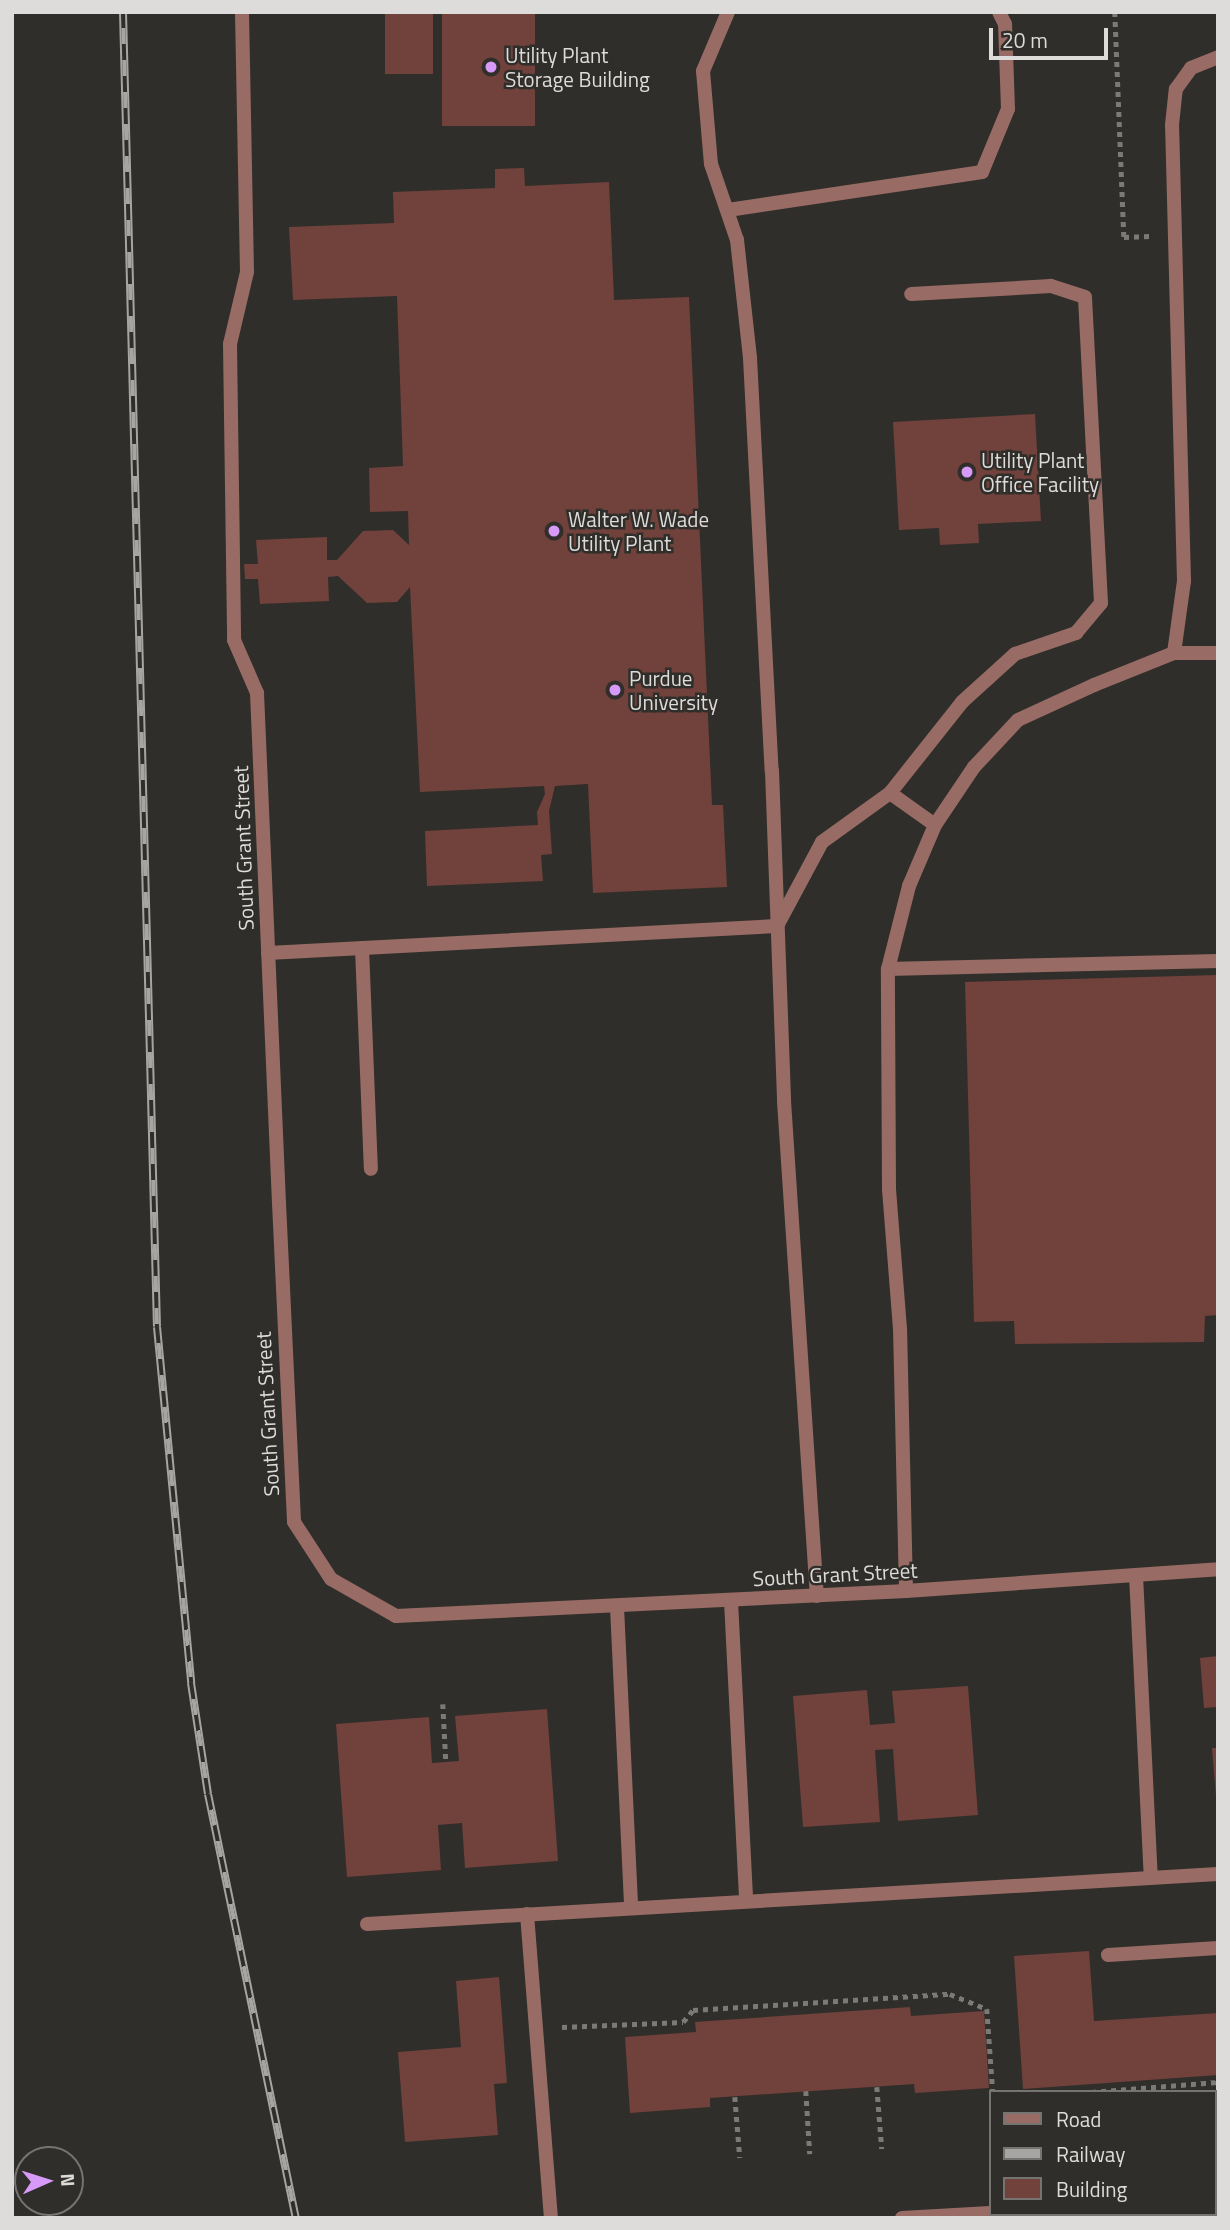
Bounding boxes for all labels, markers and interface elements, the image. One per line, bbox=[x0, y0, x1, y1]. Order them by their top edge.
scale bar bbox=[992, 14, 1111, 58]
text: 20 m bbox=[1002, 24, 1048, 56]
place label: Utility Plant Storage Building bbox=[505, 42, 650, 92]
marker: Utility Plant Storage Building bbox=[483, 59, 499, 75]
place label: Utility Plant Office Facility bbox=[981, 447, 1099, 497]
marker: Utility Plant Office Facility bbox=[959, 464, 975, 480]
place label: Walter W. Wade Utility Plant bbox=[568, 506, 709, 556]
marker: Walter W. Wade Utility Plant bbox=[546, 523, 562, 539]
place label: Purdue University bbox=[629, 665, 718, 715]
marker: Purdue University bbox=[607, 682, 623, 698]
street label: South Grant Street bbox=[228, 765, 258, 931]
street label: South Grant Street bbox=[250, 1331, 284, 1497]
street label: South Grant Street bbox=[752, 1557, 918, 1591]
legend bbox=[988, 2090, 1216, 2216]
text: Road bbox=[1056, 2103, 1101, 2135]
text: Railway bbox=[1056, 2138, 1125, 2170]
north arrow bbox=[14, 2146, 84, 2216]
text: N bbox=[54, 2173, 83, 2187]
text: Building bbox=[1056, 2173, 1127, 2205]

